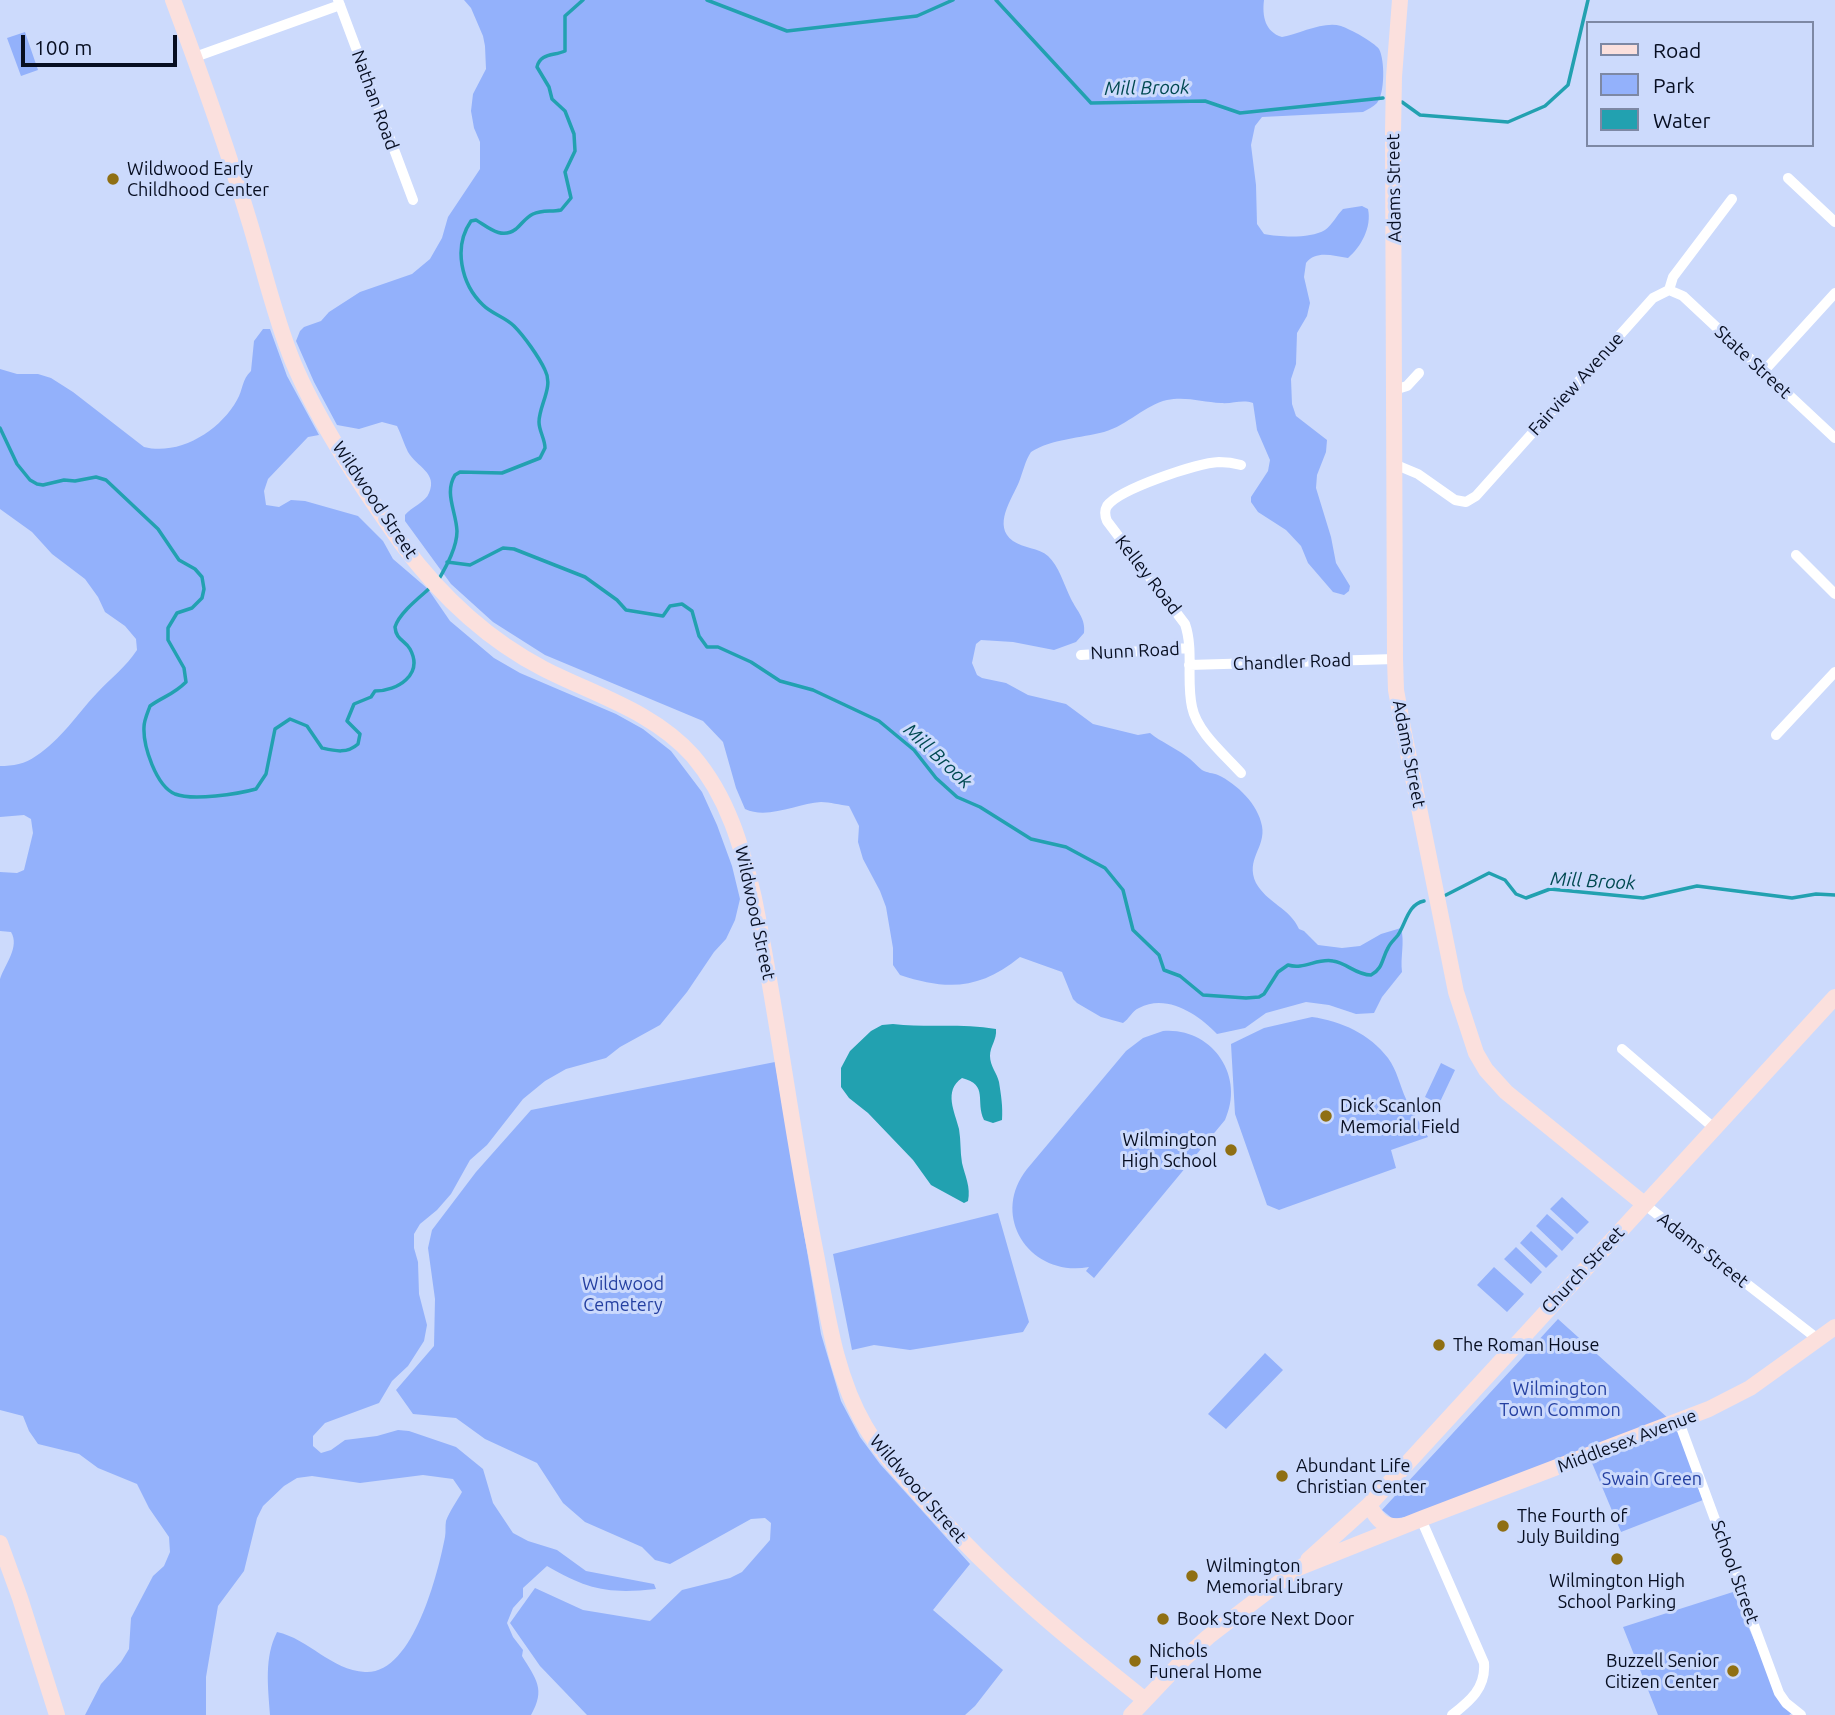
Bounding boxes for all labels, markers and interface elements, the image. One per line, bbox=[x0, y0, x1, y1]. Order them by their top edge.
scale bar bbox=[24, 21, 180, 65]
legend bbox=[1587, 21, 1814, 147]
text: 100 m bbox=[34, 35, 92, 59]
text: Road bbox=[1653, 38, 1701, 62]
street label: Nathan Road bbox=[347, 47, 403, 153]
text: Park bbox=[1653, 73, 1695, 97]
water label: Mill Brook bbox=[1104, 76, 1190, 100]
text: Water bbox=[1653, 108, 1711, 132]
street label: Adams Street bbox=[1382, 133, 1406, 243]
place label: Wildwood Early Childhood Center bbox=[127, 158, 269, 200]
marker: Wildwood Early Childhood Center bbox=[105, 171, 121, 187]
street label: State Street bbox=[1710, 321, 1796, 403]
street label: Fairview Avenue bbox=[1524, 328, 1628, 440]
street label: Wildwood Street bbox=[328, 437, 422, 563]
street label: Kelley Road bbox=[1110, 531, 1186, 619]
street label: Nunn Road bbox=[1090, 638, 1180, 664]
street label: Chandler Road bbox=[1232, 649, 1352, 675]
street label: Adams Street bbox=[1388, 698, 1430, 810]
water label: Mill Brook bbox=[899, 719, 977, 793]
street label: Wildwood Street bbox=[730, 844, 780, 982]
water label: Mill Brook bbox=[1550, 867, 1636, 895]
place label: Dick Scanlon Memorial Field bbox=[1340, 1095, 1460, 1138]
marker: Dick Scanlon Memorial Field bbox=[1318, 1108, 1334, 1124]
place label: Wilmington High School bbox=[1121, 1129, 1217, 1172]
marker: Wilmington High School bbox=[1223, 1142, 1239, 1158]
street label: Adams Street bbox=[1653, 1208, 1753, 1292]
street label: Church Street bbox=[1537, 1222, 1629, 1318]
park label: Wildwood Cemetery bbox=[582, 1273, 664, 1316]
place label: The Roman House bbox=[1453, 1334, 1599, 1356]
marker: The Roman House bbox=[1431, 1337, 1447, 1353]
park label: Wilmington Town Common bbox=[1499, 1378, 1621, 1420]
street label: Middlesex Avenue bbox=[1554, 1405, 1700, 1477]
street label: Wildwood Street bbox=[865, 1430, 971, 1548]
place label: Abundant Life Christian Center bbox=[1296, 1455, 1426, 1498]
marker: Abundant Life Christian Center bbox=[1274, 1468, 1290, 1484]
park label: Swain Green bbox=[1602, 1468, 1702, 1490]
place label: The Fourth of July Building bbox=[1517, 1505, 1627, 1548]
street label: School Street bbox=[1706, 1517, 1764, 1627]
marker: The Fourth of July Building bbox=[1495, 1518, 1511, 1534]
marker: Wilmington High School Parking bbox=[1609, 1551, 1625, 1567]
place label: Wilmington Memorial Library bbox=[1206, 1555, 1343, 1598]
marker: Wilmington Memorial Library bbox=[1184, 1568, 1200, 1584]
place label: Wilmington High School Parking bbox=[1549, 1570, 1685, 1612]
place label: Book Store Next Door bbox=[1177, 1608, 1354, 1630]
marker: Book Store Next Door bbox=[1155, 1611, 1171, 1627]
place label: Nichols Funeral Home bbox=[1149, 1640, 1262, 1682]
place label: Buzzell Senior Citizen Center bbox=[1605, 1650, 1719, 1692]
marker: Nichols Funeral Home bbox=[1127, 1653, 1143, 1669]
marker: Buzzell Senior Citizen Center bbox=[1725, 1663, 1741, 1679]

